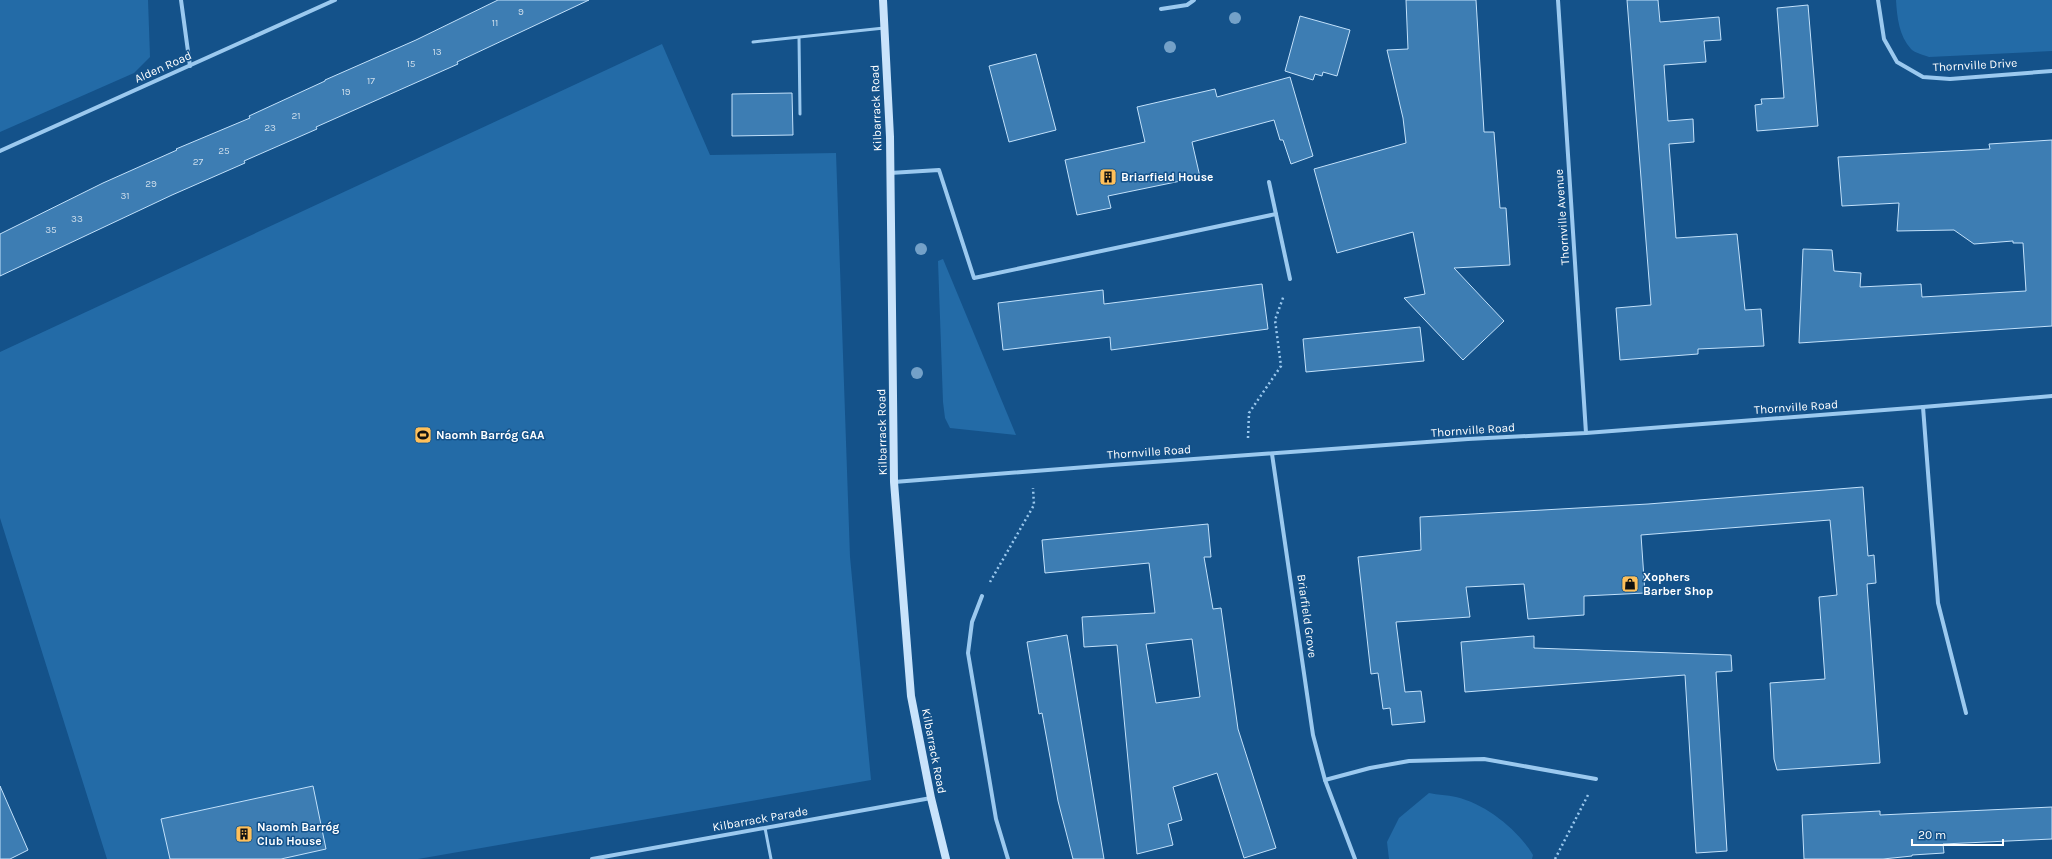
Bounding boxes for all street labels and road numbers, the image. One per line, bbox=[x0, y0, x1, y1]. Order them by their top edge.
street label: Alden Road bbox=[132, 48, 194, 86]
street label: Thornville Drive bbox=[1932, 56, 2018, 74]
street label: Kilbarrack Road bbox=[867, 64, 885, 152]
street label: Thornville Avenue bbox=[1552, 169, 1572, 265]
street label: Kilbarrack Road bbox=[874, 389, 890, 475]
street label: Thornville Road bbox=[1753, 397, 1839, 417]
street label: Thornville Road bbox=[1430, 420, 1516, 440]
street label: Thornville Road bbox=[1106, 442, 1192, 462]
street label: Briarfield Grove bbox=[1294, 573, 1320, 659]
street label: Kilbarrack Road bbox=[919, 707, 949, 795]
street label: Kilbarrack Parade bbox=[711, 804, 809, 834]

